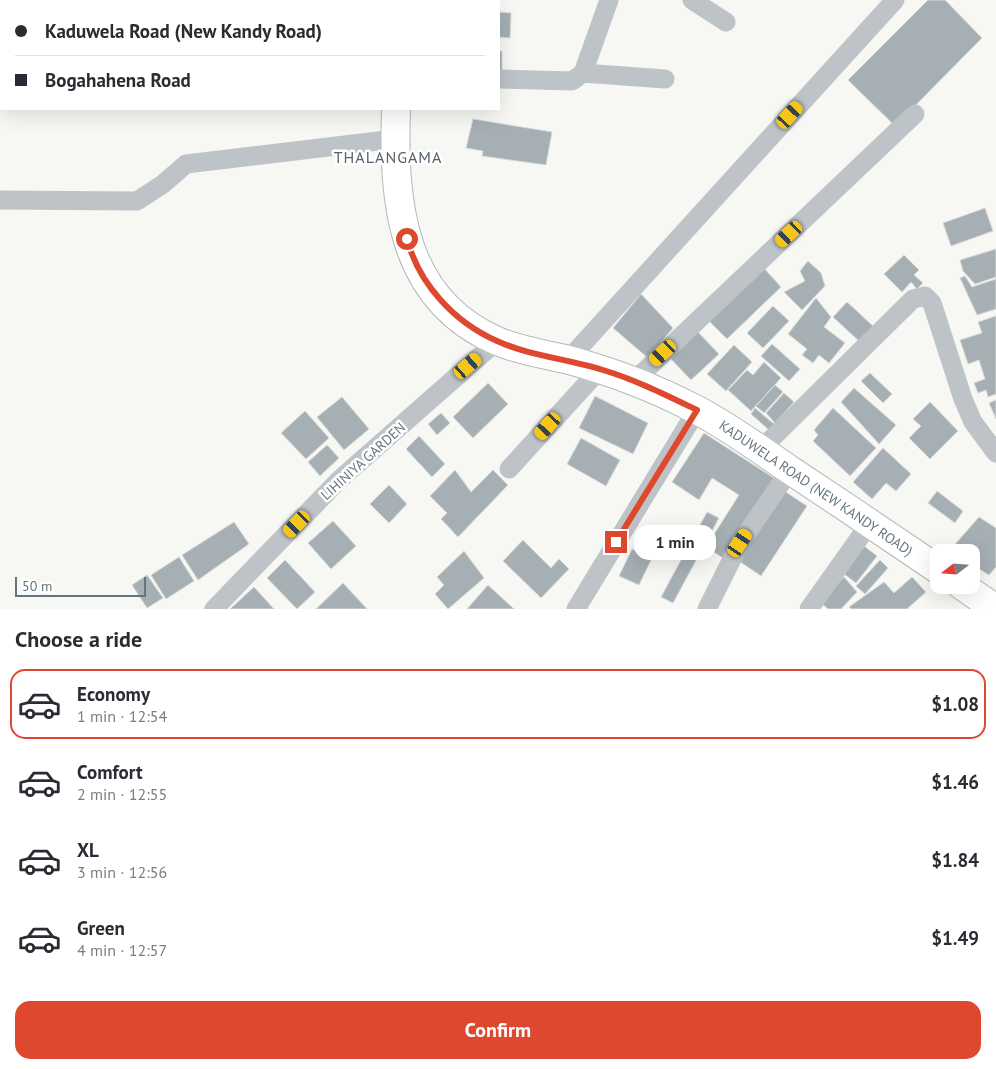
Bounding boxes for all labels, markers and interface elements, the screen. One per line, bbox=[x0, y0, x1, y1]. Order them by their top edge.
text: Kaduwela Road (New Kandy Road) bbox=[45, 19, 322, 43]
text: Bogahahena Road bbox=[45, 68, 191, 92]
car bbox=[774, 99, 805, 131]
district label: THALANGAMA bbox=[334, 147, 442, 167]
car bbox=[772, 218, 805, 250]
route start bbox=[396, 228, 418, 250]
car bbox=[646, 337, 679, 369]
car bbox=[451, 350, 484, 382]
car bbox=[532, 410, 563, 442]
street label: KADUWELA ROAD (NEW KANDY ROAD) bbox=[716, 416, 916, 560]
street label: LIHINIYA GARDEN bbox=[317, 418, 409, 504]
car bbox=[281, 508, 312, 540]
callout: 1 min bbox=[634, 524, 716, 560]
car bbox=[725, 526, 754, 560]
route end bbox=[605, 531, 627, 553]
text: 1 min bbox=[655, 532, 695, 552]
north arrow bbox=[930, 544, 980, 594]
map controls bbox=[930, 544, 980, 594]
scale bar bbox=[15, 574, 146, 597]
text: 50 m bbox=[22, 577, 52, 595]
text: Choose a ride bbox=[15, 625, 142, 653]
icon: car bbox=[17, 682, 62, 727]
text: Economy bbox=[77, 682, 150, 706]
text: $1.08 bbox=[931, 692, 979, 716]
text: 1 min · 12:54 bbox=[77, 706, 167, 726]
icon: car bbox=[17, 760, 62, 805]
text: Comfort bbox=[77, 760, 143, 784]
text: $1.46 bbox=[931, 770, 979, 794]
text: 2 min · 12:55 bbox=[77, 784, 167, 804]
icon: car bbox=[17, 838, 62, 883]
text: XL bbox=[77, 838, 99, 862]
text: $1.84 bbox=[931, 848, 979, 872]
text: 3 min · 12:56 bbox=[77, 862, 167, 882]
icon: car bbox=[17, 916, 62, 961]
text: Green bbox=[77, 916, 125, 940]
text: $1.49 bbox=[931, 926, 979, 950]
text: 4 min · 12:57 bbox=[77, 940, 167, 960]
button: Confirm bbox=[15, 1001, 981, 1059]

